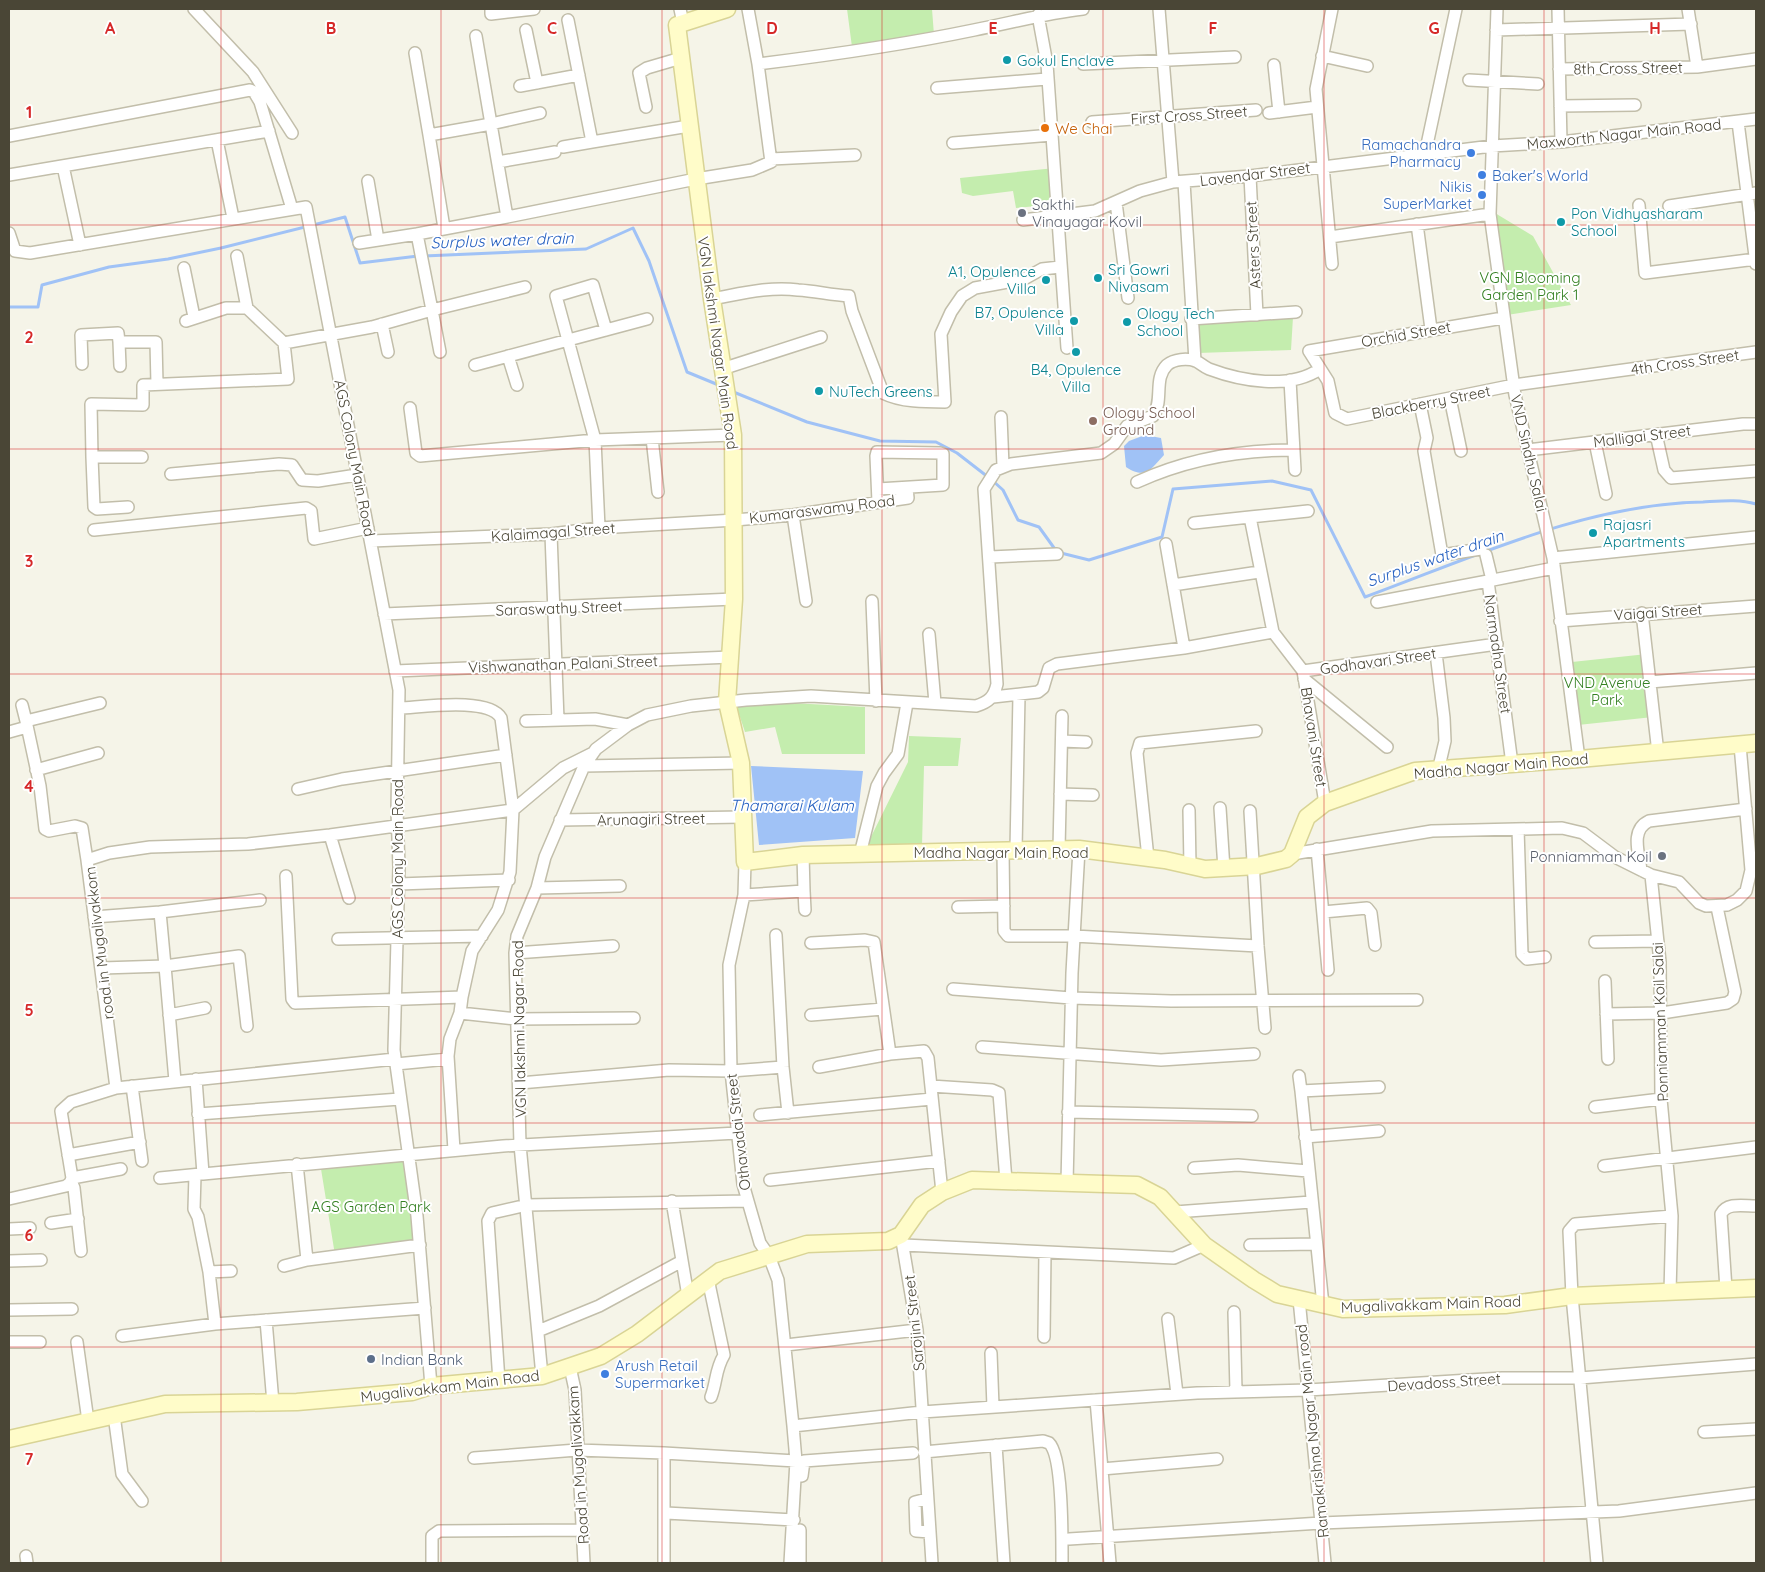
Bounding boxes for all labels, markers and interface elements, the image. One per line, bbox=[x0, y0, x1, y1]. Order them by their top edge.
text: A bbox=[105, 18, 116, 38]
text: B bbox=[326, 18, 336, 38]
text: C bbox=[547, 18, 557, 38]
text: D bbox=[766, 18, 778, 38]
text: E bbox=[988, 18, 998, 38]
text: F bbox=[1209, 18, 1218, 38]
text: G bbox=[1428, 18, 1440, 38]
text: H bbox=[1649, 18, 1661, 38]
place label: Gokul Enclave bbox=[1017, 51, 1114, 70]
marker: Gokul Enclave bbox=[1001, 54, 1013, 66]
street label: 8th Cross Street bbox=[1573, 58, 1683, 78]
street label: First Cross Street bbox=[1130, 101, 1248, 129]
text: 1 bbox=[26, 102, 32, 122]
street label: Maxworth Nagar Main Road bbox=[1526, 114, 1722, 154]
place label: We Chai bbox=[1055, 119, 1112, 138]
marker: We Chai bbox=[1039, 122, 1051, 134]
place label: Ramachandra Pharmacy bbox=[1361, 135, 1461, 171]
marker: Ramachandra Pharmacy bbox=[1465, 147, 1477, 159]
street label: Lavendar Street bbox=[1199, 158, 1311, 190]
place label: Baker's World bbox=[1492, 166, 1588, 185]
marker: Baker's World bbox=[1476, 169, 1488, 181]
place label: Nikis SuperMarket bbox=[1383, 177, 1472, 213]
marker: Nikis SuperMarket bbox=[1476, 189, 1488, 201]
place label: Sakthi Vinayagar Kovil bbox=[1032, 195, 1142, 231]
street label: Asters Street bbox=[1241, 200, 1265, 290]
place label: Pon Vidhyasharam School bbox=[1571, 204, 1703, 240]
marker: Sakthi Vinayagar Kovil bbox=[1016, 207, 1028, 219]
marker: Pon Vidhyasharam School bbox=[1555, 216, 1567, 228]
water label: Surplus water drain bbox=[430, 227, 575, 252]
street label: VGN lakshmi Nagar Main Road bbox=[694, 235, 742, 451]
place label: Sri Gowri Nivasam bbox=[1108, 260, 1169, 296]
place label: A1, Opulence Villa bbox=[948, 262, 1036, 298]
park label: VGN Blooming Garden Park 1 bbox=[1479, 268, 1581, 304]
marker: Sri Gowri Nivasam bbox=[1092, 272, 1104, 284]
marker: A1, Opulence Villa bbox=[1040, 274, 1052, 286]
place label: B7, Opulence Villa bbox=[974, 303, 1064, 339]
place label: Ology Tech School bbox=[1137, 304, 1215, 340]
marker: B7, Opulence Villa bbox=[1068, 315, 1080, 327]
marker: Ology Tech School bbox=[1121, 316, 1133, 328]
street label: Orchid Street bbox=[1360, 317, 1452, 351]
text: 2 bbox=[24, 327, 34, 347]
street label: 4th Cross Street bbox=[1630, 345, 1740, 379]
marker: B4, Opulence Villa bbox=[1070, 346, 1082, 358]
place label: B4, Opulence Villa bbox=[1031, 360, 1121, 396]
street label: AGS Colony Main Road bbox=[330, 378, 380, 538]
street label: Blackberry Street bbox=[1370, 381, 1492, 423]
place label: NuTech Greens bbox=[829, 382, 933, 401]
marker: NuTech Greens bbox=[813, 385, 825, 397]
street label: VND Sindhu Salai bbox=[1506, 393, 1552, 513]
place label: Ology School Ground bbox=[1103, 403, 1195, 439]
marker: Ology School Ground bbox=[1087, 415, 1099, 427]
street label: Malligai Street bbox=[1592, 421, 1692, 451]
street label: Kumaraswamy Road bbox=[748, 491, 896, 527]
place label: Rajasri Apartments bbox=[1603, 515, 1685, 551]
street label: Kalaimagal Street bbox=[490, 518, 616, 546]
water label: Surplus water drain bbox=[1364, 525, 1507, 591]
marker: Rajasri Apartments bbox=[1587, 527, 1599, 539]
text: 3 bbox=[25, 551, 33, 571]
street label: Narmadha Street bbox=[1480, 593, 1516, 715]
street label: Saraswathy Street bbox=[495, 596, 623, 620]
street label: Vaigai Street bbox=[1613, 599, 1703, 625]
street label: Godhavari Street bbox=[1319, 643, 1437, 679]
street label: Vishwanathan Palani Street bbox=[468, 651, 658, 677]
park label: VND Avenue Park bbox=[1563, 673, 1651, 709]
street label: Bhavani Street bbox=[1297, 686, 1331, 788]
street label: Madha Nagar Main Road bbox=[1413, 749, 1589, 783]
text: 4 bbox=[24, 776, 34, 796]
street label: AGS Colony Main Road bbox=[388, 779, 407, 939]
water label: Thamarai Kulam bbox=[730, 795, 854, 815]
street label: Arunagiri Street bbox=[597, 809, 705, 829]
street label: Madha Nagar Main Road bbox=[913, 843, 1089, 862]
place label: Ponniamman Koil bbox=[1530, 847, 1652, 866]
marker: Ponniamman Koil bbox=[1656, 850, 1668, 862]
street label: road in Mugalivakkom bbox=[80, 865, 118, 1021]
street label: VGN lakshmi Nagar Road bbox=[508, 940, 530, 1118]
street label: Ponniamman Koil Salai bbox=[1648, 942, 1672, 1102]
text: 5 bbox=[24, 1000, 34, 1020]
street label: Othavadai Street bbox=[721, 1073, 755, 1191]
park label: AGS Garden Park bbox=[311, 1197, 431, 1216]
text: 6 bbox=[25, 1225, 34, 1245]
street label: Sarojini Street bbox=[900, 1274, 928, 1372]
street label: Mugalivakkam Main Road bbox=[1341, 1291, 1521, 1317]
street label: Ramakrishna Nagar Main road bbox=[1291, 1323, 1333, 1539]
place label: Indian Bank bbox=[381, 1350, 463, 1369]
marker: Indian Bank bbox=[365, 1353, 377, 1365]
place label: Arush Retail Supermarket bbox=[615, 1356, 705, 1392]
street label: Mugalivakkam Main Road bbox=[359, 1366, 541, 1406]
marker: Arush Retail Supermarket bbox=[599, 1368, 611, 1380]
street label: Devadoss Street bbox=[1387, 1369, 1501, 1395]
street label: Road in Mugalivakkam bbox=[563, 1385, 593, 1545]
text: 7 bbox=[25, 1449, 34, 1469]

